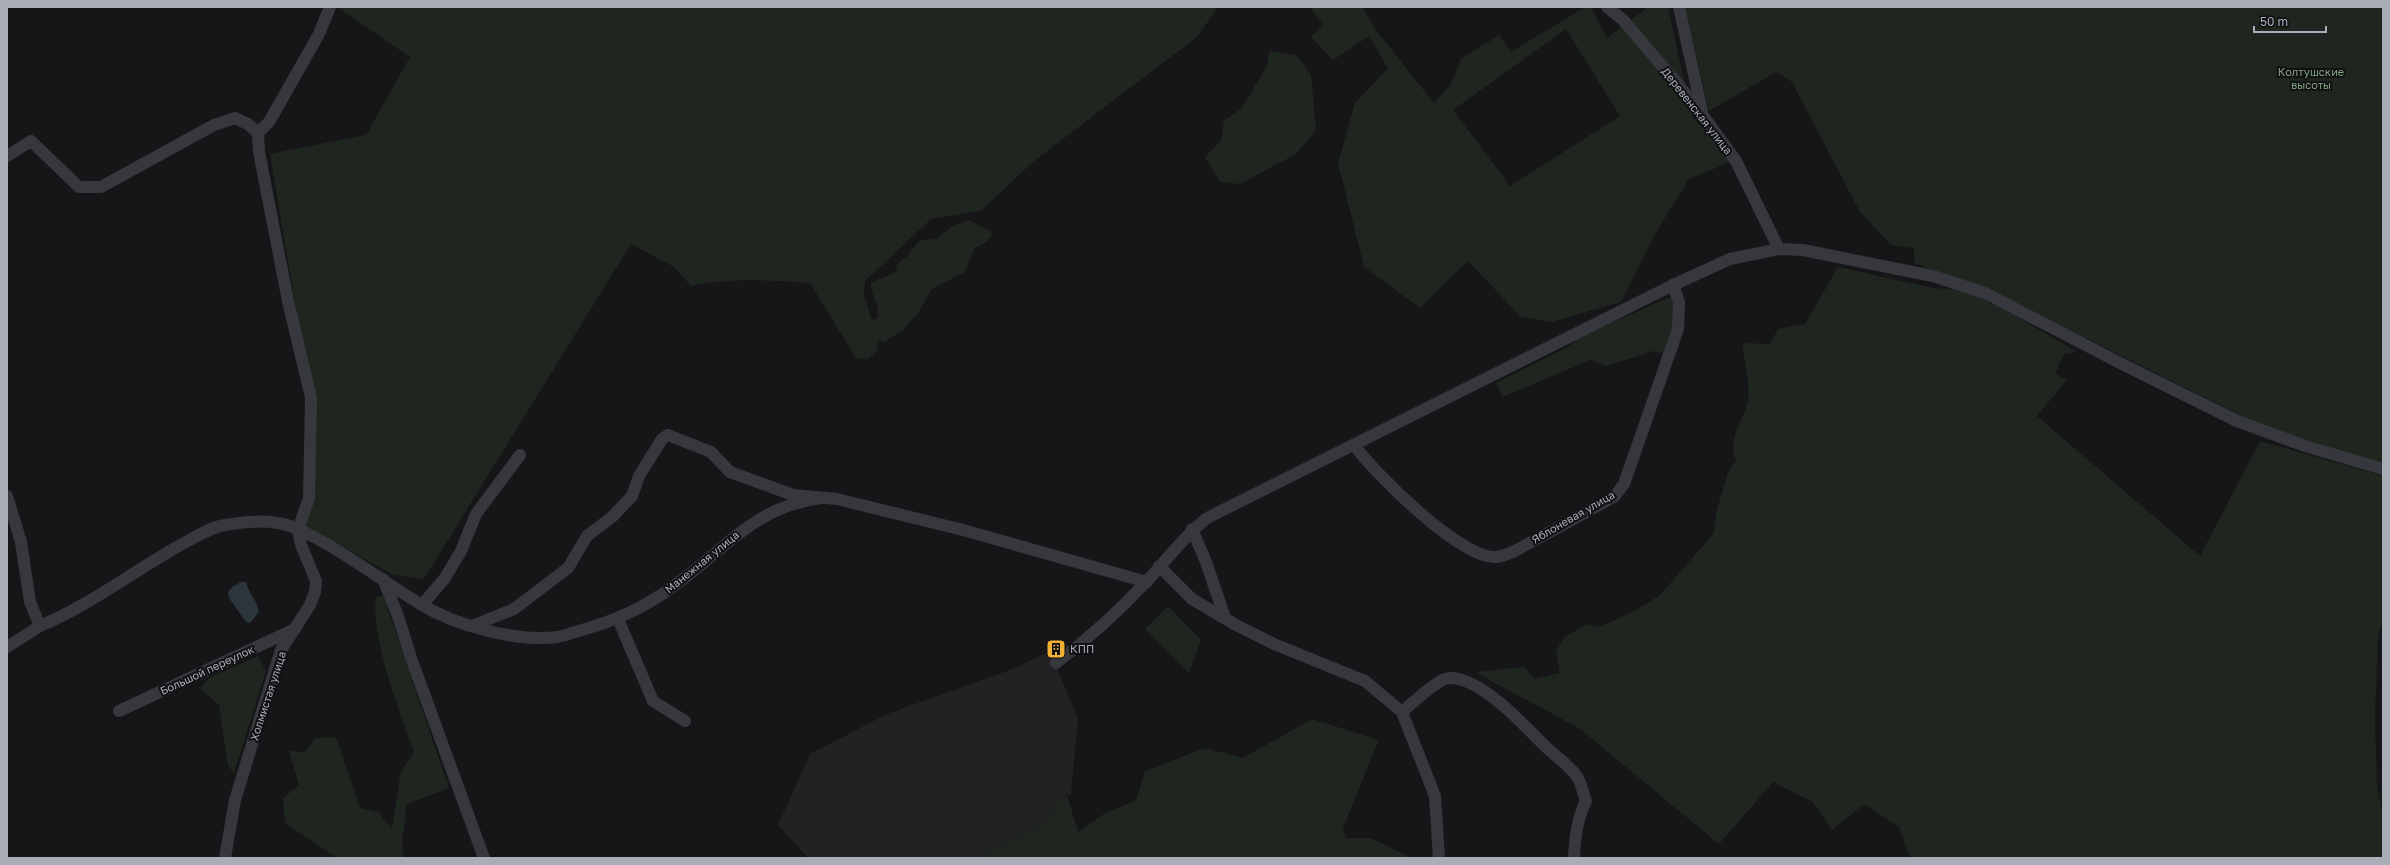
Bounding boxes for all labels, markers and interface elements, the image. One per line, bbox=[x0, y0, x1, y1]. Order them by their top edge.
scale bar bbox=[2254, 8, 2326, 34]
text: 50 m bbox=[2260, 14, 2288, 29]
street label: Деревенская улица bbox=[1660, 65, 1735, 157]
park label: Колтушские высоты bbox=[2278, 65, 2344, 91]
street label: Яблоневая улица bbox=[1529, 487, 1617, 546]
street label: Манежная улица bbox=[662, 528, 741, 595]
building icon: КПП bbox=[1045, 638, 1067, 660]
street label: Большой переулок bbox=[158, 642, 256, 697]
place label: КПП bbox=[1070, 642, 1094, 655]
street label: Холмистая улица bbox=[247, 650, 288, 742]

